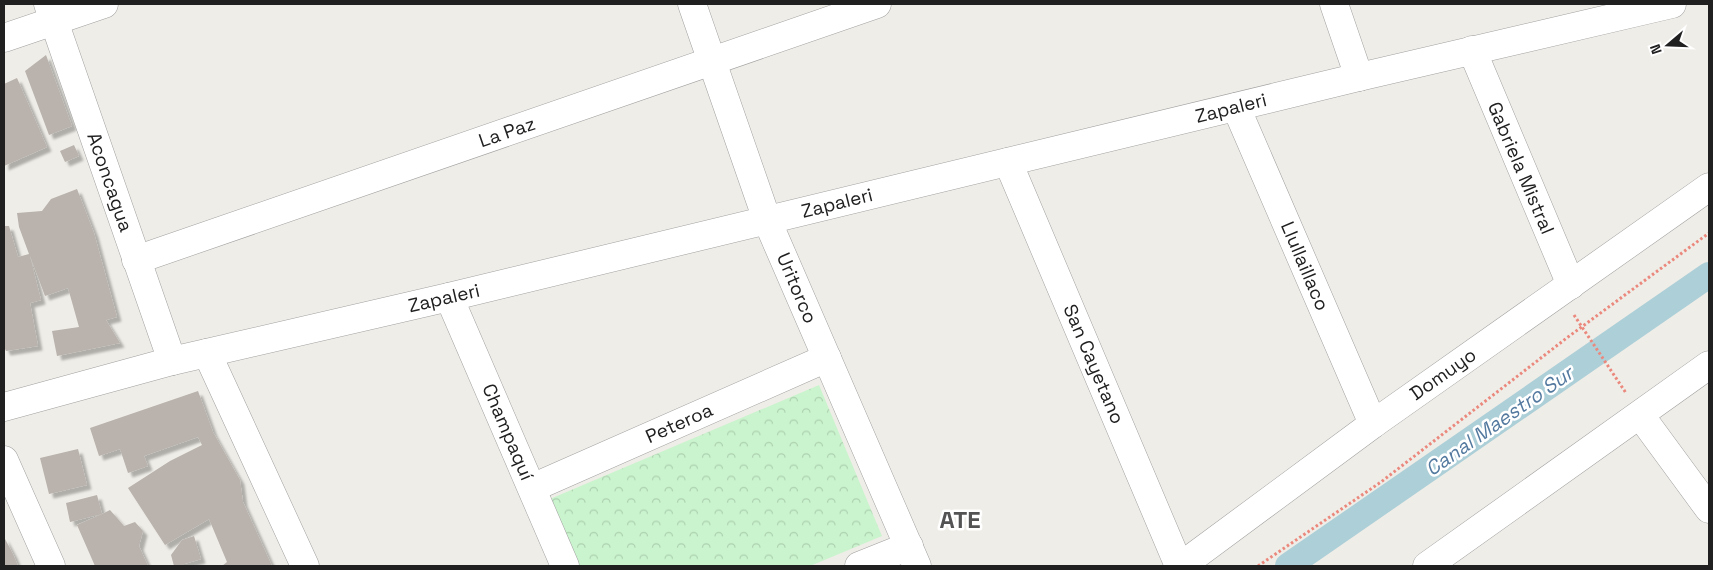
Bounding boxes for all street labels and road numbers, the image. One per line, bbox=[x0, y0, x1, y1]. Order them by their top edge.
street label: Zapaleri bbox=[1193, 87, 1269, 129]
street label: Gabriela Mistral bbox=[1482, 98, 1560, 238]
street label: La Paz bbox=[475, 111, 539, 153]
street label: Aconcagua bbox=[81, 129, 139, 235]
street label: Zapaleri bbox=[799, 182, 875, 224]
street label: Llullaillaco bbox=[1275, 218, 1335, 314]
street label: Uritorco bbox=[771, 249, 823, 327]
street label: Zapaleri bbox=[406, 278, 482, 318]
street label: San Cayetano bbox=[1058, 300, 1130, 428]
street label: Domuyo bbox=[1405, 342, 1481, 406]
street label: Champaquí bbox=[476, 380, 540, 484]
street label: Peteroa bbox=[641, 397, 717, 449]

